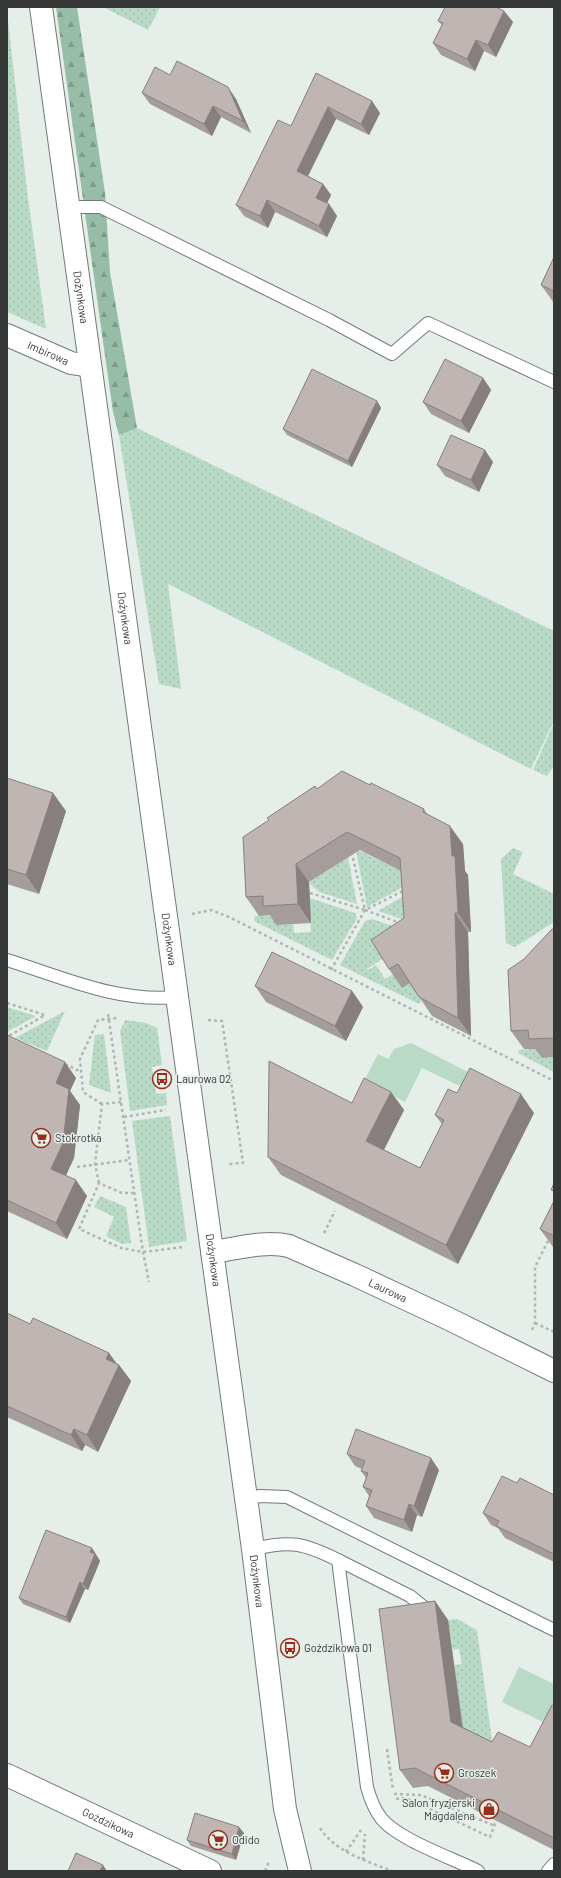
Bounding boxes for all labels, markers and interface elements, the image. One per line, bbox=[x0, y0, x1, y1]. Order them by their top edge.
street label: Dożynkowa bbox=[71, 270, 91, 324]
street label: Imbirowa bbox=[26, 338, 71, 367]
street label: Dożynkowa bbox=[115, 591, 136, 645]
street label: Dożynkowa bbox=[160, 912, 180, 966]
bus stop icon: Laurowa 02 bbox=[151, 1068, 173, 1090]
place label: Laurowa 02 bbox=[176, 1072, 231, 1085]
supermarket icon: Stokrotka bbox=[30, 1127, 52, 1149]
place label: Stokrotka bbox=[55, 1131, 102, 1144]
street label: Dożynkowa bbox=[204, 1233, 224, 1287]
street label: Laurowa bbox=[367, 1275, 409, 1304]
street label: Dożynkowa bbox=[248, 1554, 267, 1608]
bus stop icon: Goździkowa 01 bbox=[279, 1637, 301, 1659]
place label: Goździkowa 01 bbox=[304, 1641, 372, 1654]
supermarket icon: Groszek bbox=[433, 1762, 455, 1784]
place label: Groszek bbox=[458, 1766, 497, 1779]
place label: Salon fryzjerski Magdalena bbox=[402, 1796, 475, 1822]
shop icon: Salon fryzjerski Magdalena bbox=[478, 1798, 500, 1820]
street label: Goździkowa bbox=[80, 1805, 137, 1840]
supermarket icon: Odido bbox=[207, 1829, 229, 1851]
place label: Odido bbox=[232, 1833, 260, 1846]

